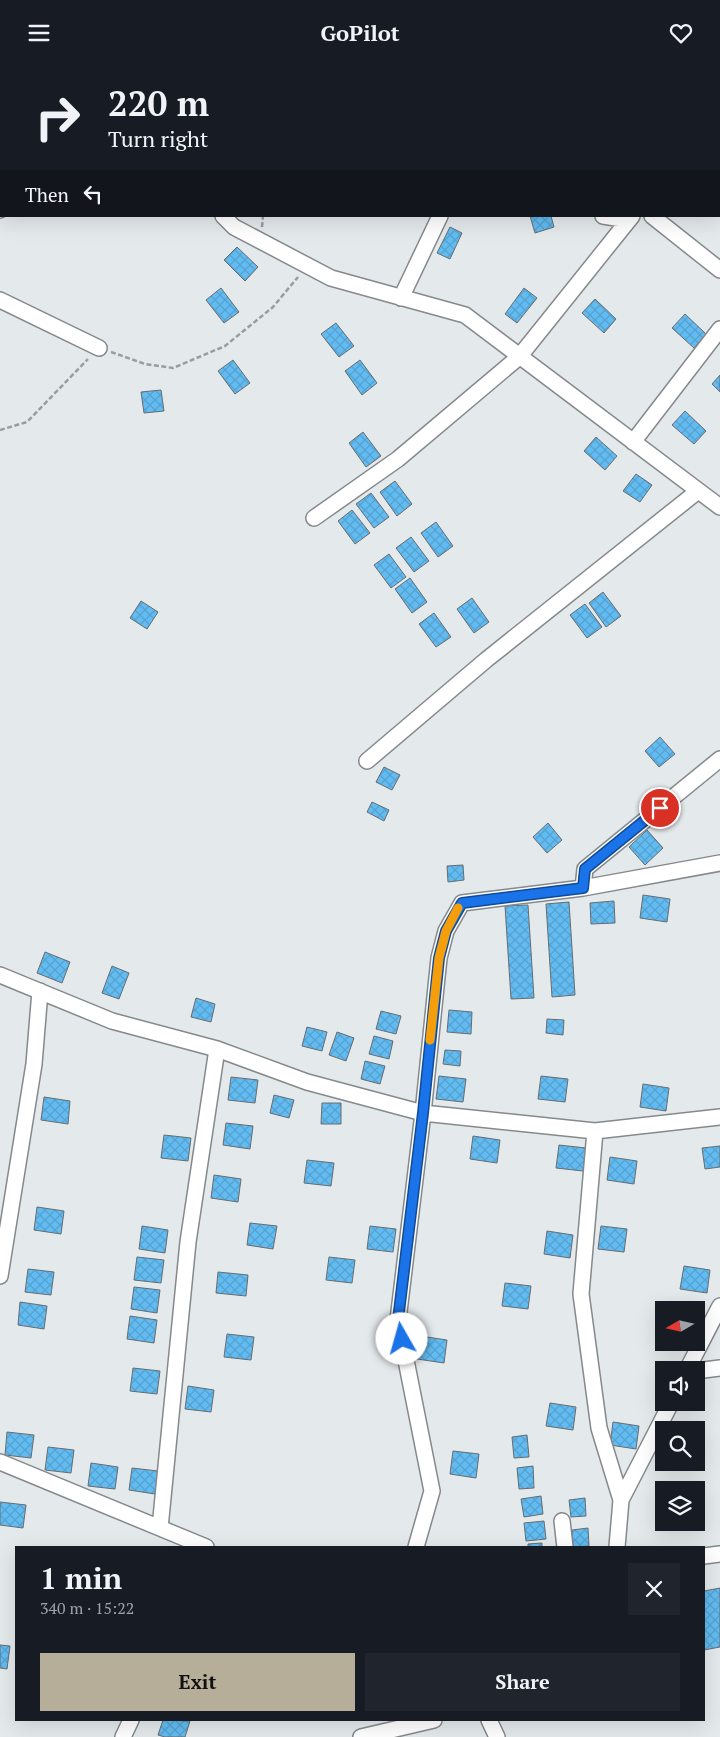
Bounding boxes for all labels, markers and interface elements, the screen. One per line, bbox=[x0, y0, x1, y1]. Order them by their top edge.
text: GoPilot bbox=[320, 18, 400, 47]
icon: menu bbox=[25, 19, 53, 47]
icon: heart bbox=[667, 19, 695, 47]
text: 220 m bbox=[108, 80, 209, 126]
icon: right bbox=[25, 85, 90, 150]
text: Turn right bbox=[108, 124, 208, 153]
icon: left bbox=[79, 180, 107, 208]
text: Then bbox=[25, 182, 69, 207]
pin bbox=[639, 787, 681, 829]
icon: arrive bbox=[646, 794, 674, 822]
north arrow bbox=[655, 1301, 705, 1351]
map controls bbox=[655, 1301, 705, 1531]
position arrow bbox=[375, 1312, 427, 1364]
button: sound bbox=[655, 1361, 705, 1411]
button: search bbox=[655, 1421, 705, 1471]
button: layers bbox=[655, 1481, 705, 1531]
text: 1 min bbox=[40, 1558, 122, 1598]
button: close bbox=[628, 1563, 680, 1615]
text: 340 m · 15:22 bbox=[40, 1597, 134, 1619]
button: Exit bbox=[40, 1653, 355, 1711]
button: Share bbox=[365, 1653, 680, 1711]

